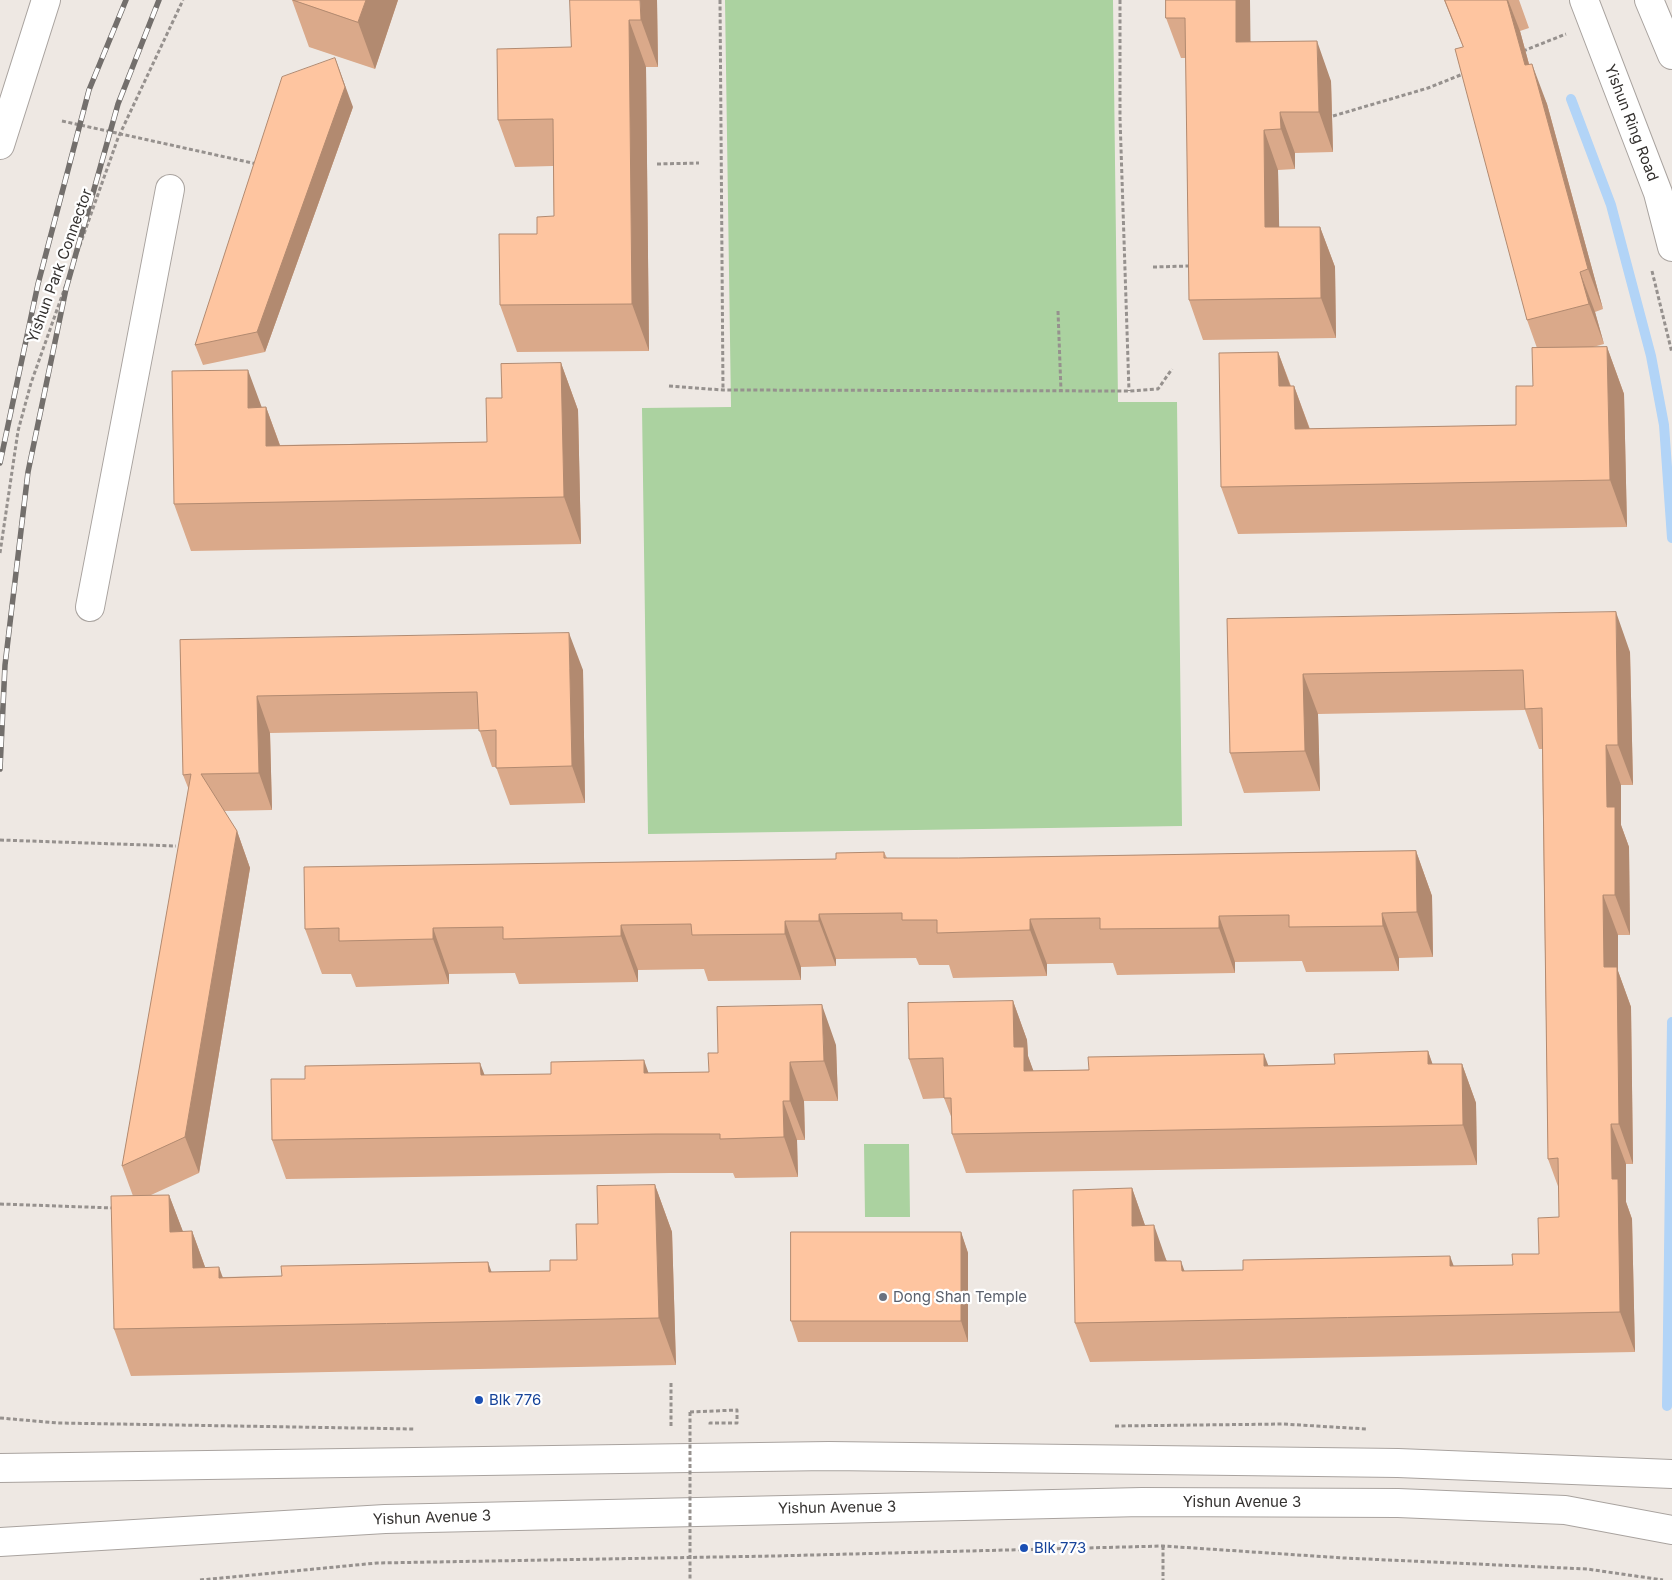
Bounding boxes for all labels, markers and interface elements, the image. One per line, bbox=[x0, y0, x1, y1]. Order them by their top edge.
street label: Yishun Ring Road bbox=[1600, 62, 1662, 184]
street label: Yishun Park Connector bbox=[24, 186, 96, 346]
place label: Dong Shan Temple bbox=[893, 1288, 1027, 1306]
marker: Dong Shan Temple bbox=[877, 1291, 889, 1303]
place label: Blk 776 bbox=[489, 1391, 541, 1409]
marker: Blk 776 bbox=[473, 1394, 485, 1406]
street label: Yishun Avenue 3 bbox=[1183, 1493, 1301, 1511]
street label: Yishun Avenue 3 bbox=[778, 1498, 896, 1518]
street label: Yishun Avenue 3 bbox=[373, 1507, 491, 1529]
place label: Blk 773 bbox=[1034, 1539, 1086, 1557]
marker: Blk 773 bbox=[1018, 1542, 1030, 1554]

